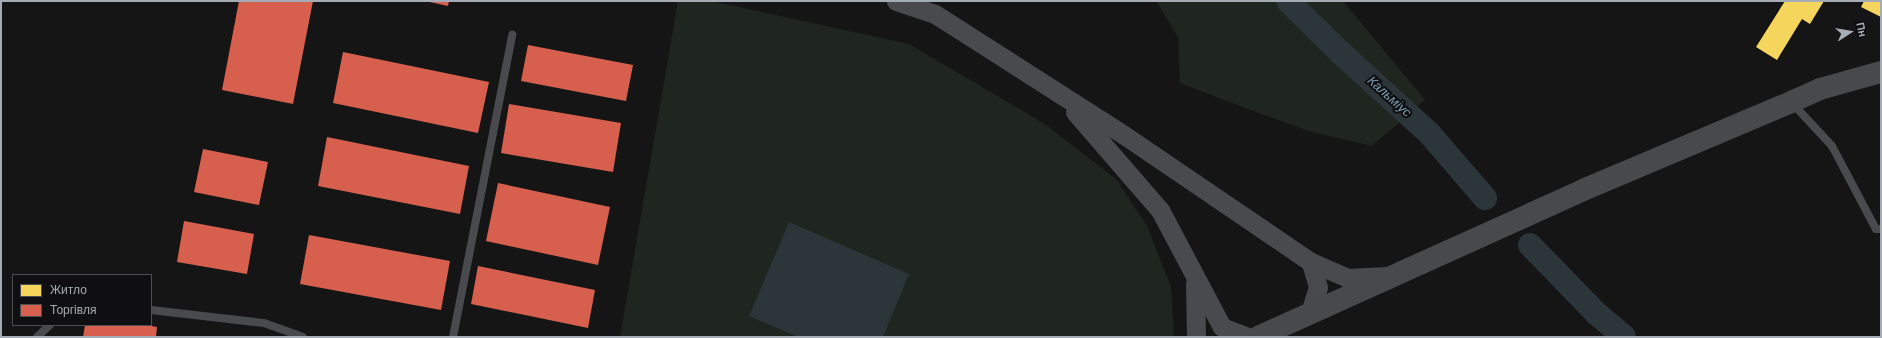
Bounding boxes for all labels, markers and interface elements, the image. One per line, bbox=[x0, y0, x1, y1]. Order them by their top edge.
north arrow bbox=[1830, 12, 1870, 52]
text: Пн bbox=[1853, 21, 1870, 38]
water label: Кальміус bbox=[1364, 73, 1414, 121]
legend bbox=[12, 274, 152, 326]
text: Житло bbox=[50, 282, 87, 298]
text: Торгівля bbox=[50, 302, 96, 318]

